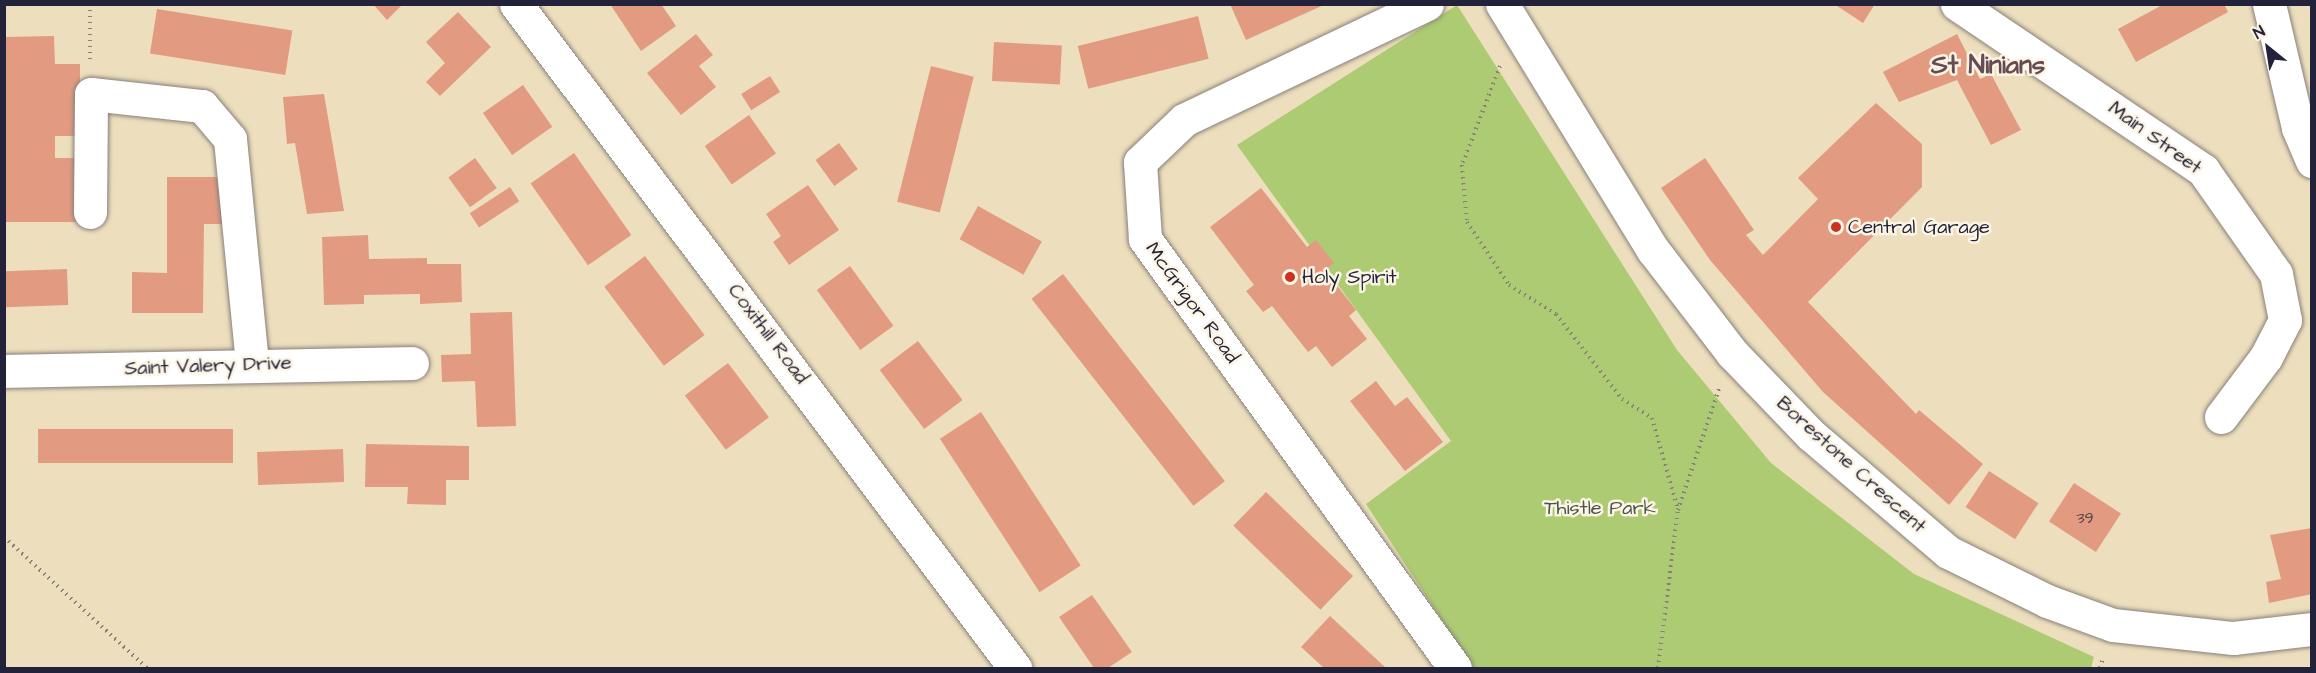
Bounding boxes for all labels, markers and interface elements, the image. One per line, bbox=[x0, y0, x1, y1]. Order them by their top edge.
north arrow bbox=[2238, 18, 2298, 78]
text: N bbox=[2249, 20, 2269, 44]
district label: St Ninians bbox=[1931, 50, 2045, 82]
street label: Main Street bbox=[2104, 96, 2206, 180]
place label: Central Garage bbox=[1848, 215, 1990, 239]
marker: Central Garage bbox=[1829, 220, 1843, 234]
street label: McGrigor Road bbox=[1140, 238, 1244, 368]
place label: Holy Spirit bbox=[1302, 265, 1397, 289]
marker: Holy Spirit bbox=[1283, 270, 1297, 284]
street label: Coxithill Road bbox=[723, 279, 813, 389]
street label: Saint Valery Drive bbox=[124, 351, 292, 381]
street label: Borestone Crescent bbox=[1771, 391, 1931, 539]
park label: Thistle Park bbox=[1544, 496, 1656, 520]
house number: 39 bbox=[2076, 508, 2094, 528]

